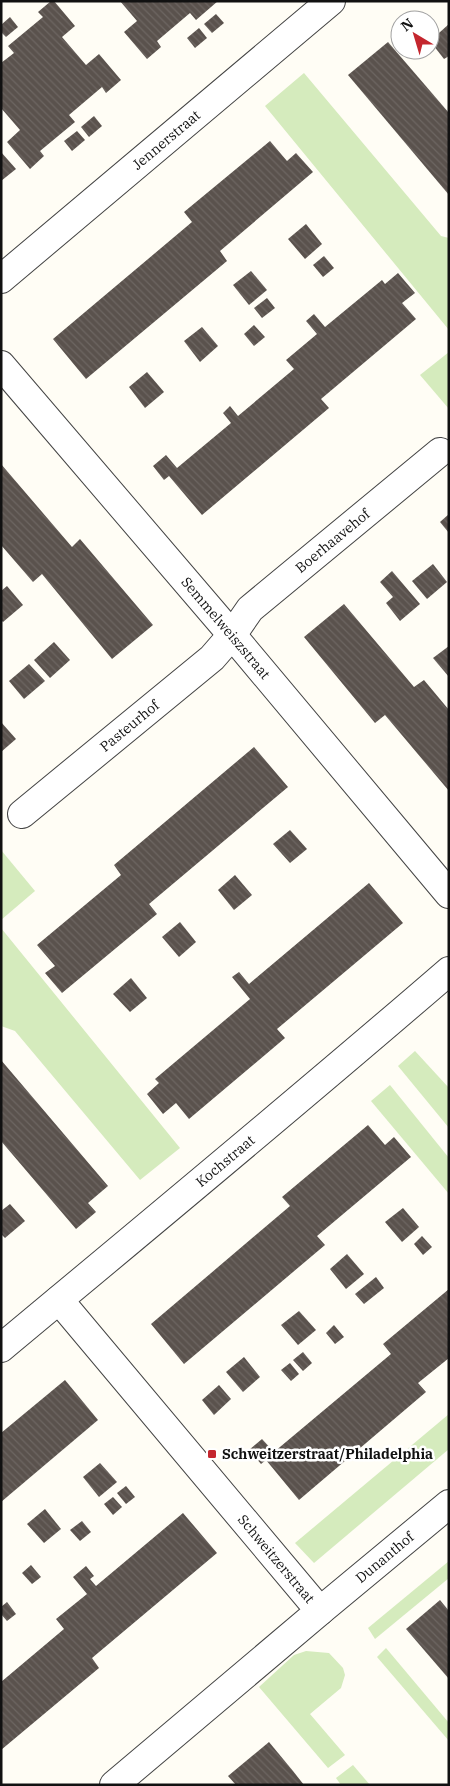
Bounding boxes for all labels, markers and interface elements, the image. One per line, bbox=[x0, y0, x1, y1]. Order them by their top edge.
north arrow bbox=[390, 10, 440, 60]
text: N bbox=[397, 14, 417, 35]
street label: Jennerstraat bbox=[128, 106, 204, 174]
street label: Boerhaavehof bbox=[292, 504, 374, 577]
street label: Semmelweiszstraat bbox=[177, 573, 274, 683]
street label: Pasteurhof bbox=[96, 695, 164, 755]
street label: Kochstraat bbox=[192, 1131, 259, 1191]
place label: Schweitzerstraat/Philadelphia bbox=[222, 1445, 433, 1463]
marker: Schweitzerstraat/Philadelphia bbox=[206, 1448, 218, 1460]
street label: Schweitzerstraat bbox=[234, 1511, 319, 1607]
street label: Dunanthof bbox=[352, 1527, 418, 1587]

